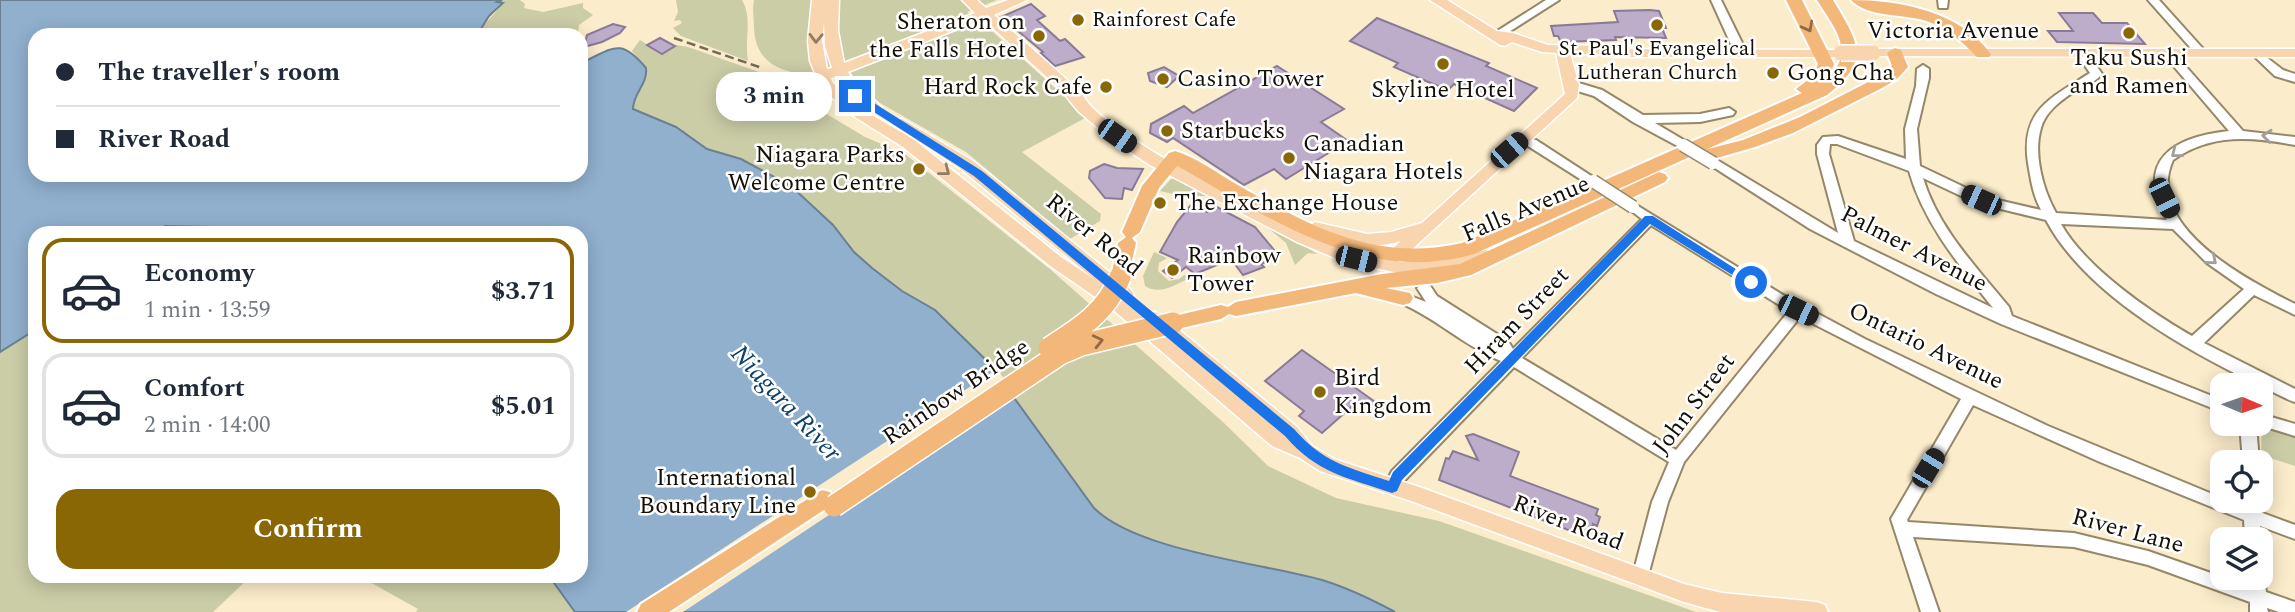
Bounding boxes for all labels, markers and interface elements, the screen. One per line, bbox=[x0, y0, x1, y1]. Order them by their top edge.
place label: Sheraton on the Falls Hotel bbox=[869, 4, 1025, 68]
place label: Rainforest Cafe bbox=[1092, 4, 1236, 36]
marker: Rainforest Cafe bbox=[1070, 12, 1086, 28]
street label: Victoria Avenue bbox=[1867, 13, 2039, 49]
marker: St. Paul's Evangelical Lutheran Church bbox=[1649, 17, 1665, 33]
one-way arrow bbox=[1800, 19, 1813, 32]
marker: Taku Sushi and Ramen bbox=[2121, 25, 2137, 41]
marker: Sheraton on the Falls Hotel bbox=[1031, 28, 1047, 44]
one-way arrow bbox=[808, 33, 824, 44]
place label: St. Paul's Evangelical Lutheran Church bbox=[1559, 33, 1755, 89]
place label: Taku Sushi and Ramen bbox=[2069, 40, 2189, 104]
text: The traveller's room bbox=[98, 52, 340, 92]
place label: Gong Cha bbox=[1787, 55, 1895, 91]
marker: Skyline Hotel bbox=[1435, 56, 1451, 72]
place label: Casino Tower bbox=[1177, 61, 1324, 97]
marker: Gong Cha bbox=[1765, 65, 1781, 81]
place label: Hard Rock Cafe bbox=[923, 69, 1092, 105]
marker: Casino Tower bbox=[1155, 71, 1171, 87]
callout: 3 min bbox=[715, 72, 830, 120]
place label: Skyline Hotel bbox=[1371, 72, 1515, 108]
text: 3 min bbox=[743, 79, 805, 114]
marker: Hard Rock Cafe bbox=[1098, 79, 1114, 95]
route end bbox=[839, 80, 871, 112]
place label: Starbucks bbox=[1181, 113, 1285, 149]
car bbox=[1094, 115, 1141, 157]
text: River Road bbox=[98, 119, 230, 159]
marker: Starbucks bbox=[1159, 123, 1175, 139]
place label: Canadian Niagara Hotels bbox=[1303, 126, 1463, 190]
car bbox=[1487, 128, 1532, 172]
one-way arrow bbox=[2261, 129, 2273, 144]
place label: Niagara Parks Welcome Centre bbox=[728, 137, 905, 201]
one-way arrow bbox=[2171, 144, 2183, 157]
marker: Canadian Niagara Hotels bbox=[1281, 150, 1297, 166]
marker: Niagara Parks Welcome Centre bbox=[911, 161, 927, 177]
one-way arrow bbox=[937, 162, 949, 175]
street label: Falls Avenue bbox=[1457, 166, 1595, 252]
car bbox=[2146, 175, 2183, 221]
car bbox=[1958, 182, 2005, 218]
street label: River Road bbox=[1038, 184, 1150, 286]
place label: The Exchange House bbox=[1174, 185, 1398, 221]
marker: The Exchange House bbox=[1152, 195, 1168, 211]
street label: Palmer Avenue bbox=[1834, 197, 1994, 301]
place label: Rainbow Tower bbox=[1187, 238, 1282, 302]
car bbox=[1334, 244, 1379, 274]
one-way arrow bbox=[2204, 252, 2217, 264]
text: Economy bbox=[144, 253, 254, 293]
icon: car bbox=[60, 259, 123, 322]
street label: Hiram Street bbox=[1456, 259, 1578, 383]
marker: Rainbow Tower bbox=[1165, 262, 1181, 278]
route start bbox=[1735, 266, 1767, 298]
text: $3.71 bbox=[491, 271, 556, 311]
car bbox=[1775, 291, 1822, 329]
text: 1 min · 13:59 bbox=[144, 293, 271, 328]
street label: Ontario Avenue bbox=[1842, 293, 2010, 399]
street label: Rainbow Bridge bbox=[875, 329, 1037, 455]
water label: Niagara River bbox=[721, 335, 852, 472]
one-way arrow bbox=[1092, 335, 1104, 349]
street label: John Street bbox=[1644, 346, 1744, 462]
place label: Bird Kingdom bbox=[1334, 360, 1432, 424]
text: Comfort bbox=[144, 368, 245, 408]
north arrow bbox=[2210, 373, 2273, 436]
map controls bbox=[2210, 373, 2273, 590]
icon: car bbox=[60, 374, 123, 437]
marker: Bird Kingdom bbox=[1312, 384, 1328, 400]
text: $5.01 bbox=[491, 386, 556, 426]
text: 2 min · 14:00 bbox=[144, 408, 271, 443]
car bbox=[1909, 445, 1948, 491]
button: locate bbox=[2210, 450, 2273, 513]
place label: International Boundary Line bbox=[639, 460, 796, 524]
marker: International Boundary Line bbox=[802, 484, 818, 500]
street label: River Road bbox=[1507, 485, 1629, 561]
button: Confirm bbox=[56, 489, 560, 569]
street label: River Lane bbox=[2068, 499, 2188, 563]
button: layers bbox=[2210, 527, 2273, 590]

